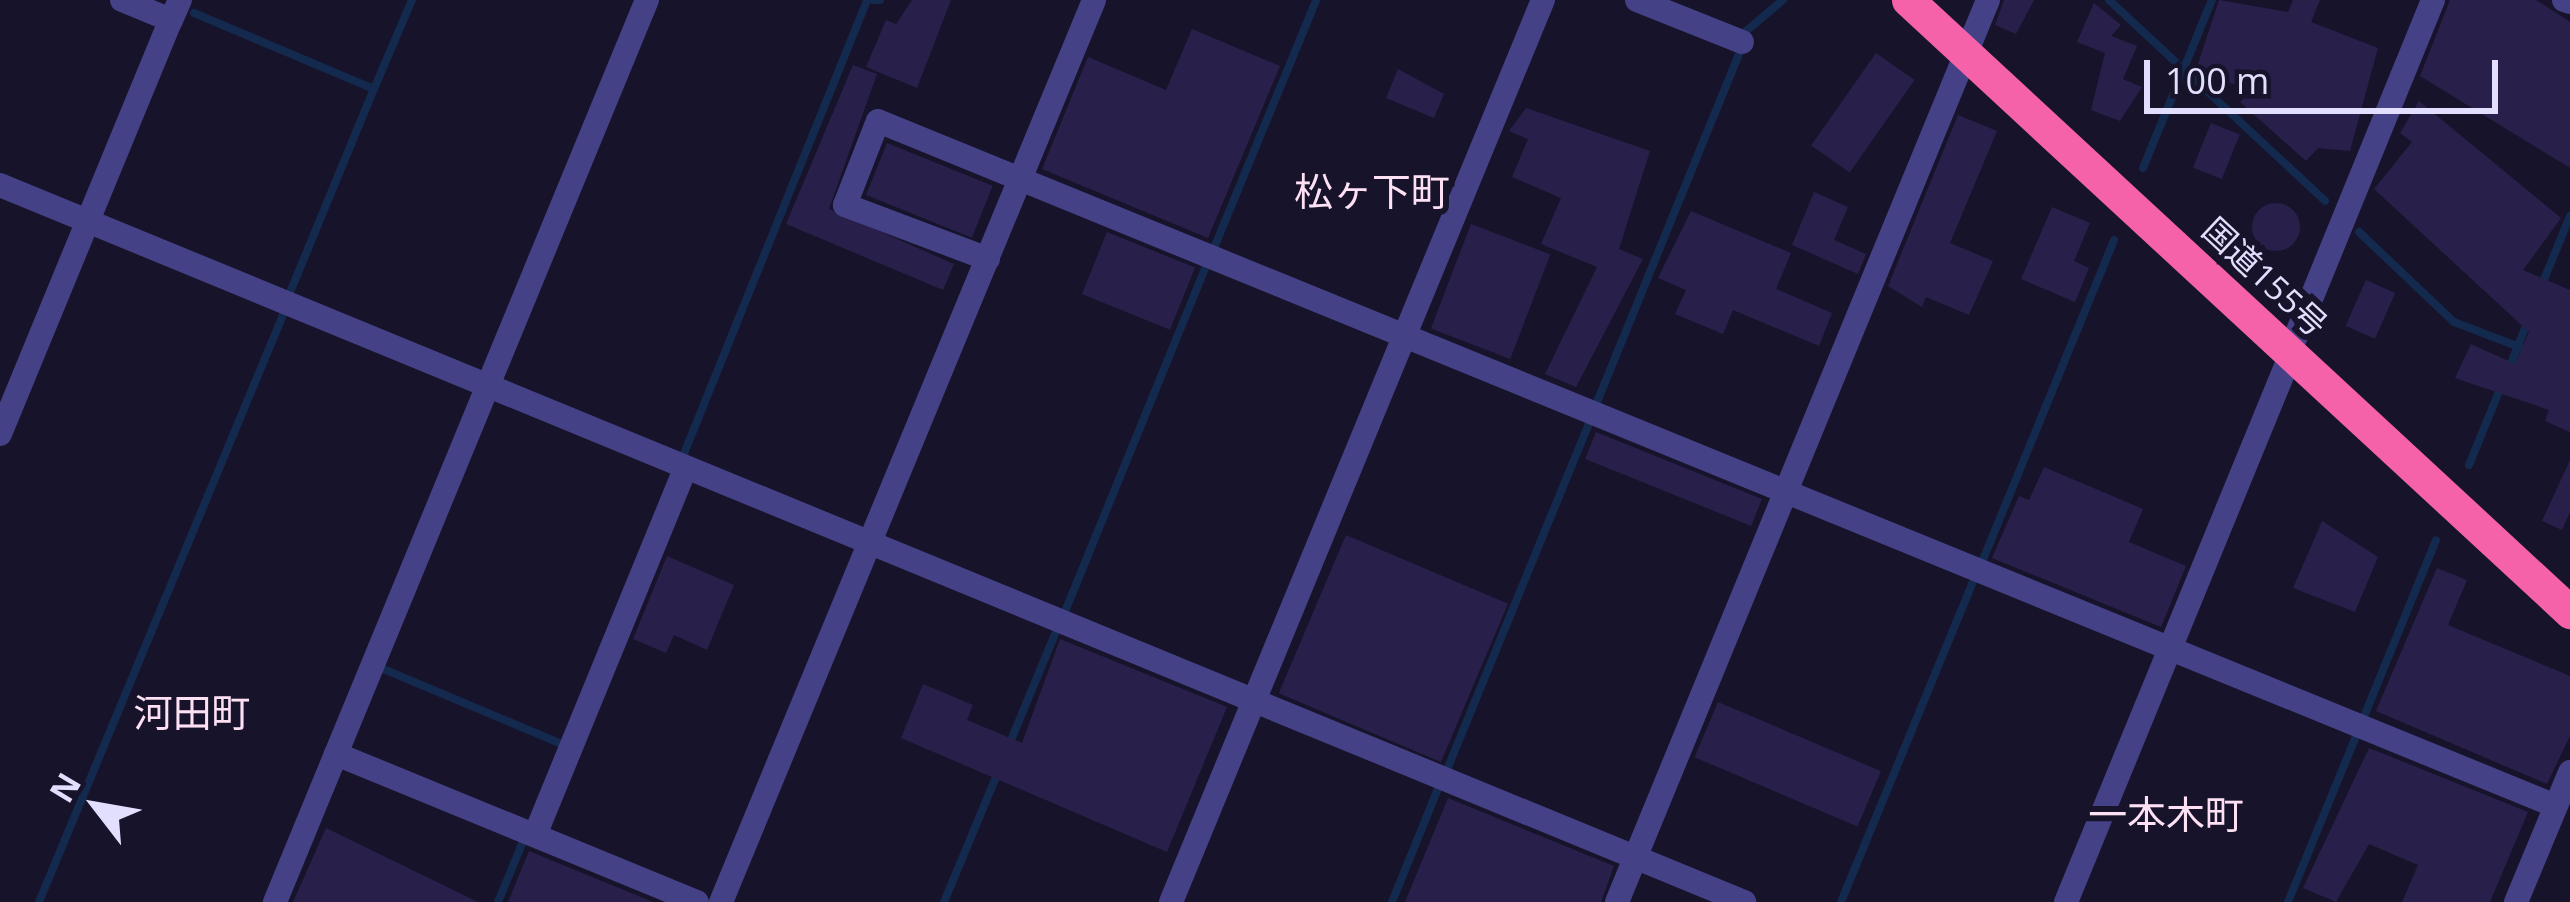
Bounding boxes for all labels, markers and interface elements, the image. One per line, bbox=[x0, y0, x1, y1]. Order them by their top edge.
scale bar bbox=[2150, 36, 2504, 110]
text: 100 m bbox=[2165, 56, 2269, 105]
district label: 松ヶ下町 bbox=[1294, 168, 1450, 214]
street label: 国道155号 bbox=[2195, 209, 2335, 345]
district label: 河田町 bbox=[134, 689, 250, 735]
north arrow bbox=[36, 746, 156, 866]
text: N bbox=[39, 764, 91, 810]
district label: 一本木町 bbox=[2088, 791, 2244, 837]

